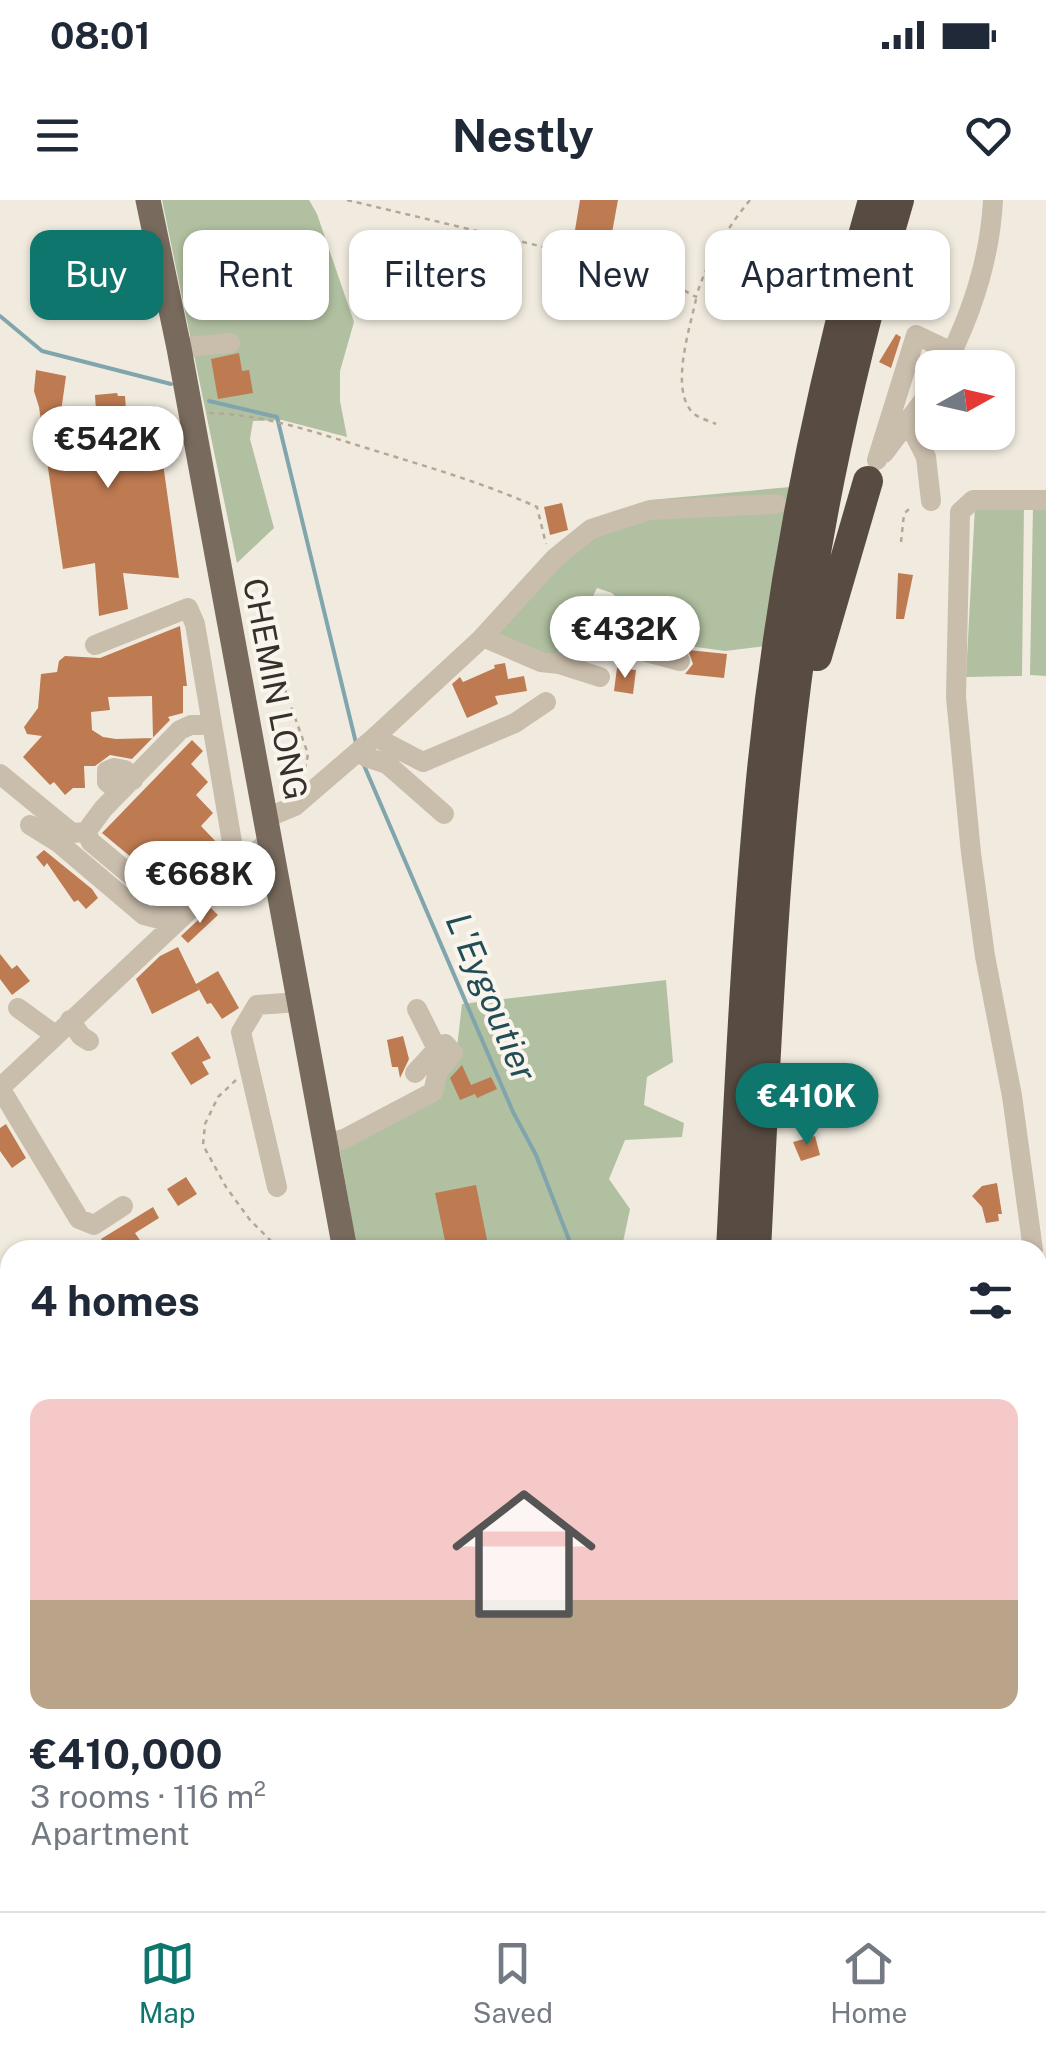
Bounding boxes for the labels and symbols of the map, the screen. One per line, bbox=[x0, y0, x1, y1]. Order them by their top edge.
north arrow bbox=[915, 350, 1015, 450]
pin: €542K bbox=[38, 406, 178, 491]
street label: CHEMIN LONG bbox=[236, 575, 315, 803]
pin: €432K bbox=[555, 596, 695, 681]
pin: €668K bbox=[130, 841, 270, 926]
water label: L'Eygoutier bbox=[438, 907, 546, 1088]
pin: €410K bbox=[737, 1063, 877, 1148]

